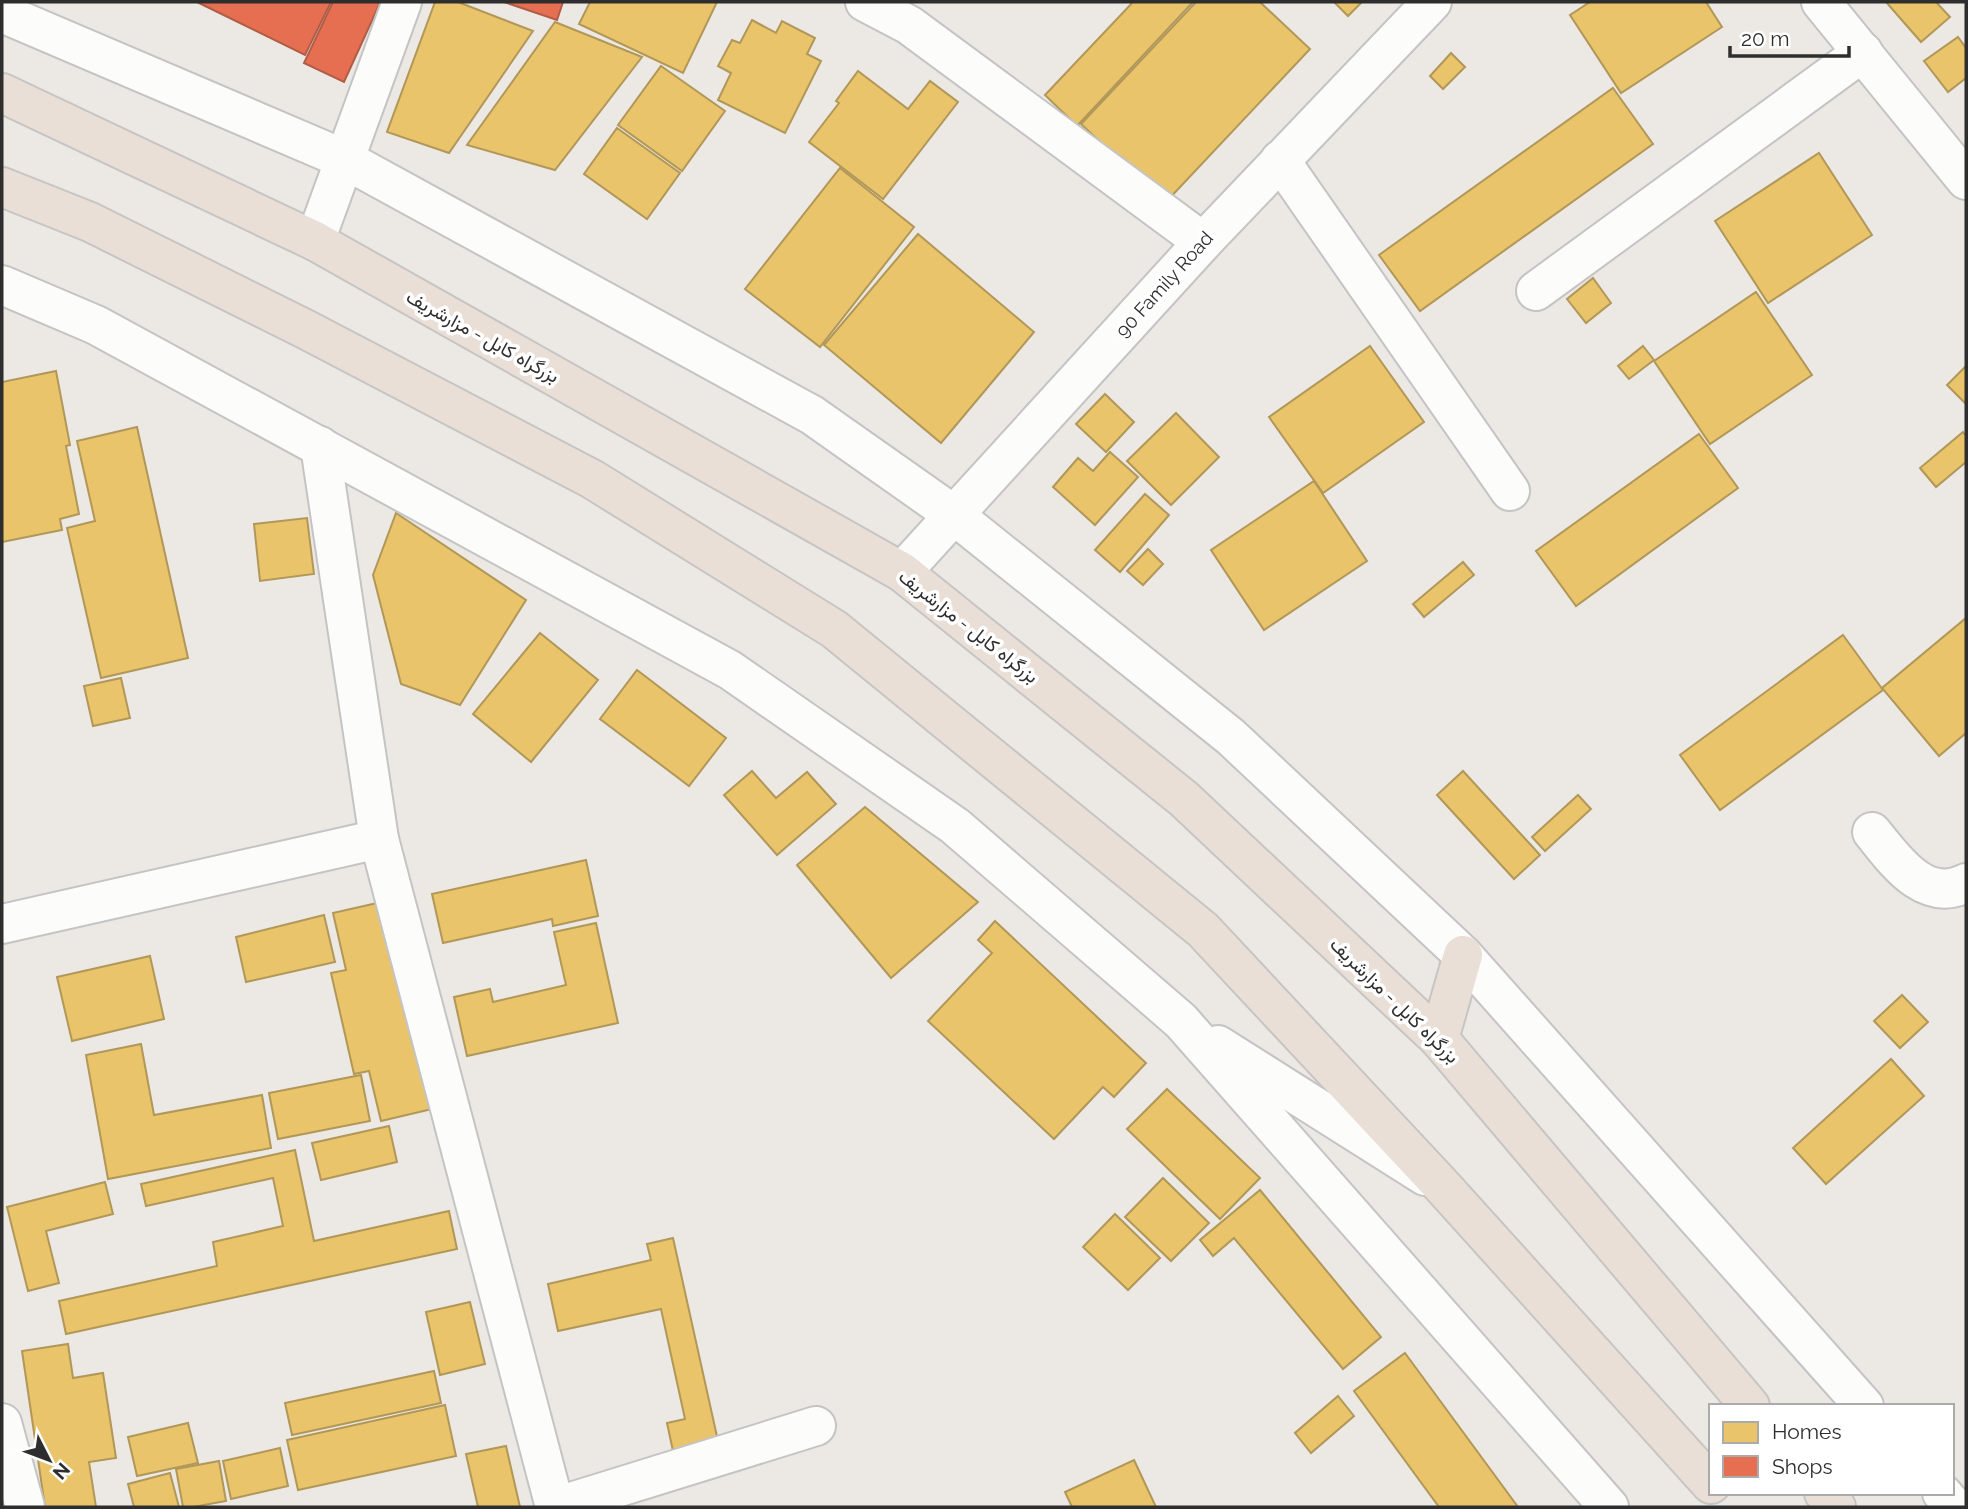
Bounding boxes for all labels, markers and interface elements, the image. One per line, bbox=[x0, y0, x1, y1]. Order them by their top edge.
scale bar bbox=[1730, 14, 1849, 58]
text: 20 m bbox=[1741, 26, 1789, 51]
street label: 90 Family Road bbox=[1111, 227, 1217, 341]
street label: بزرگراه کابل - مزارشریف bbox=[402, 285, 563, 388]
street label: بزرگراه کابل - مزارشریف bbox=[894, 565, 1043, 688]
street label: بزرگراه کابل - مزارشریف bbox=[1325, 933, 1464, 1068]
legend bbox=[1709, 1404, 1954, 1495]
text: Homes bbox=[1772, 1419, 1842, 1444]
north arrow bbox=[14, 1425, 84, 1495]
text: Shops bbox=[1772, 1454, 1833, 1479]
text: N bbox=[49, 1459, 75, 1484]

